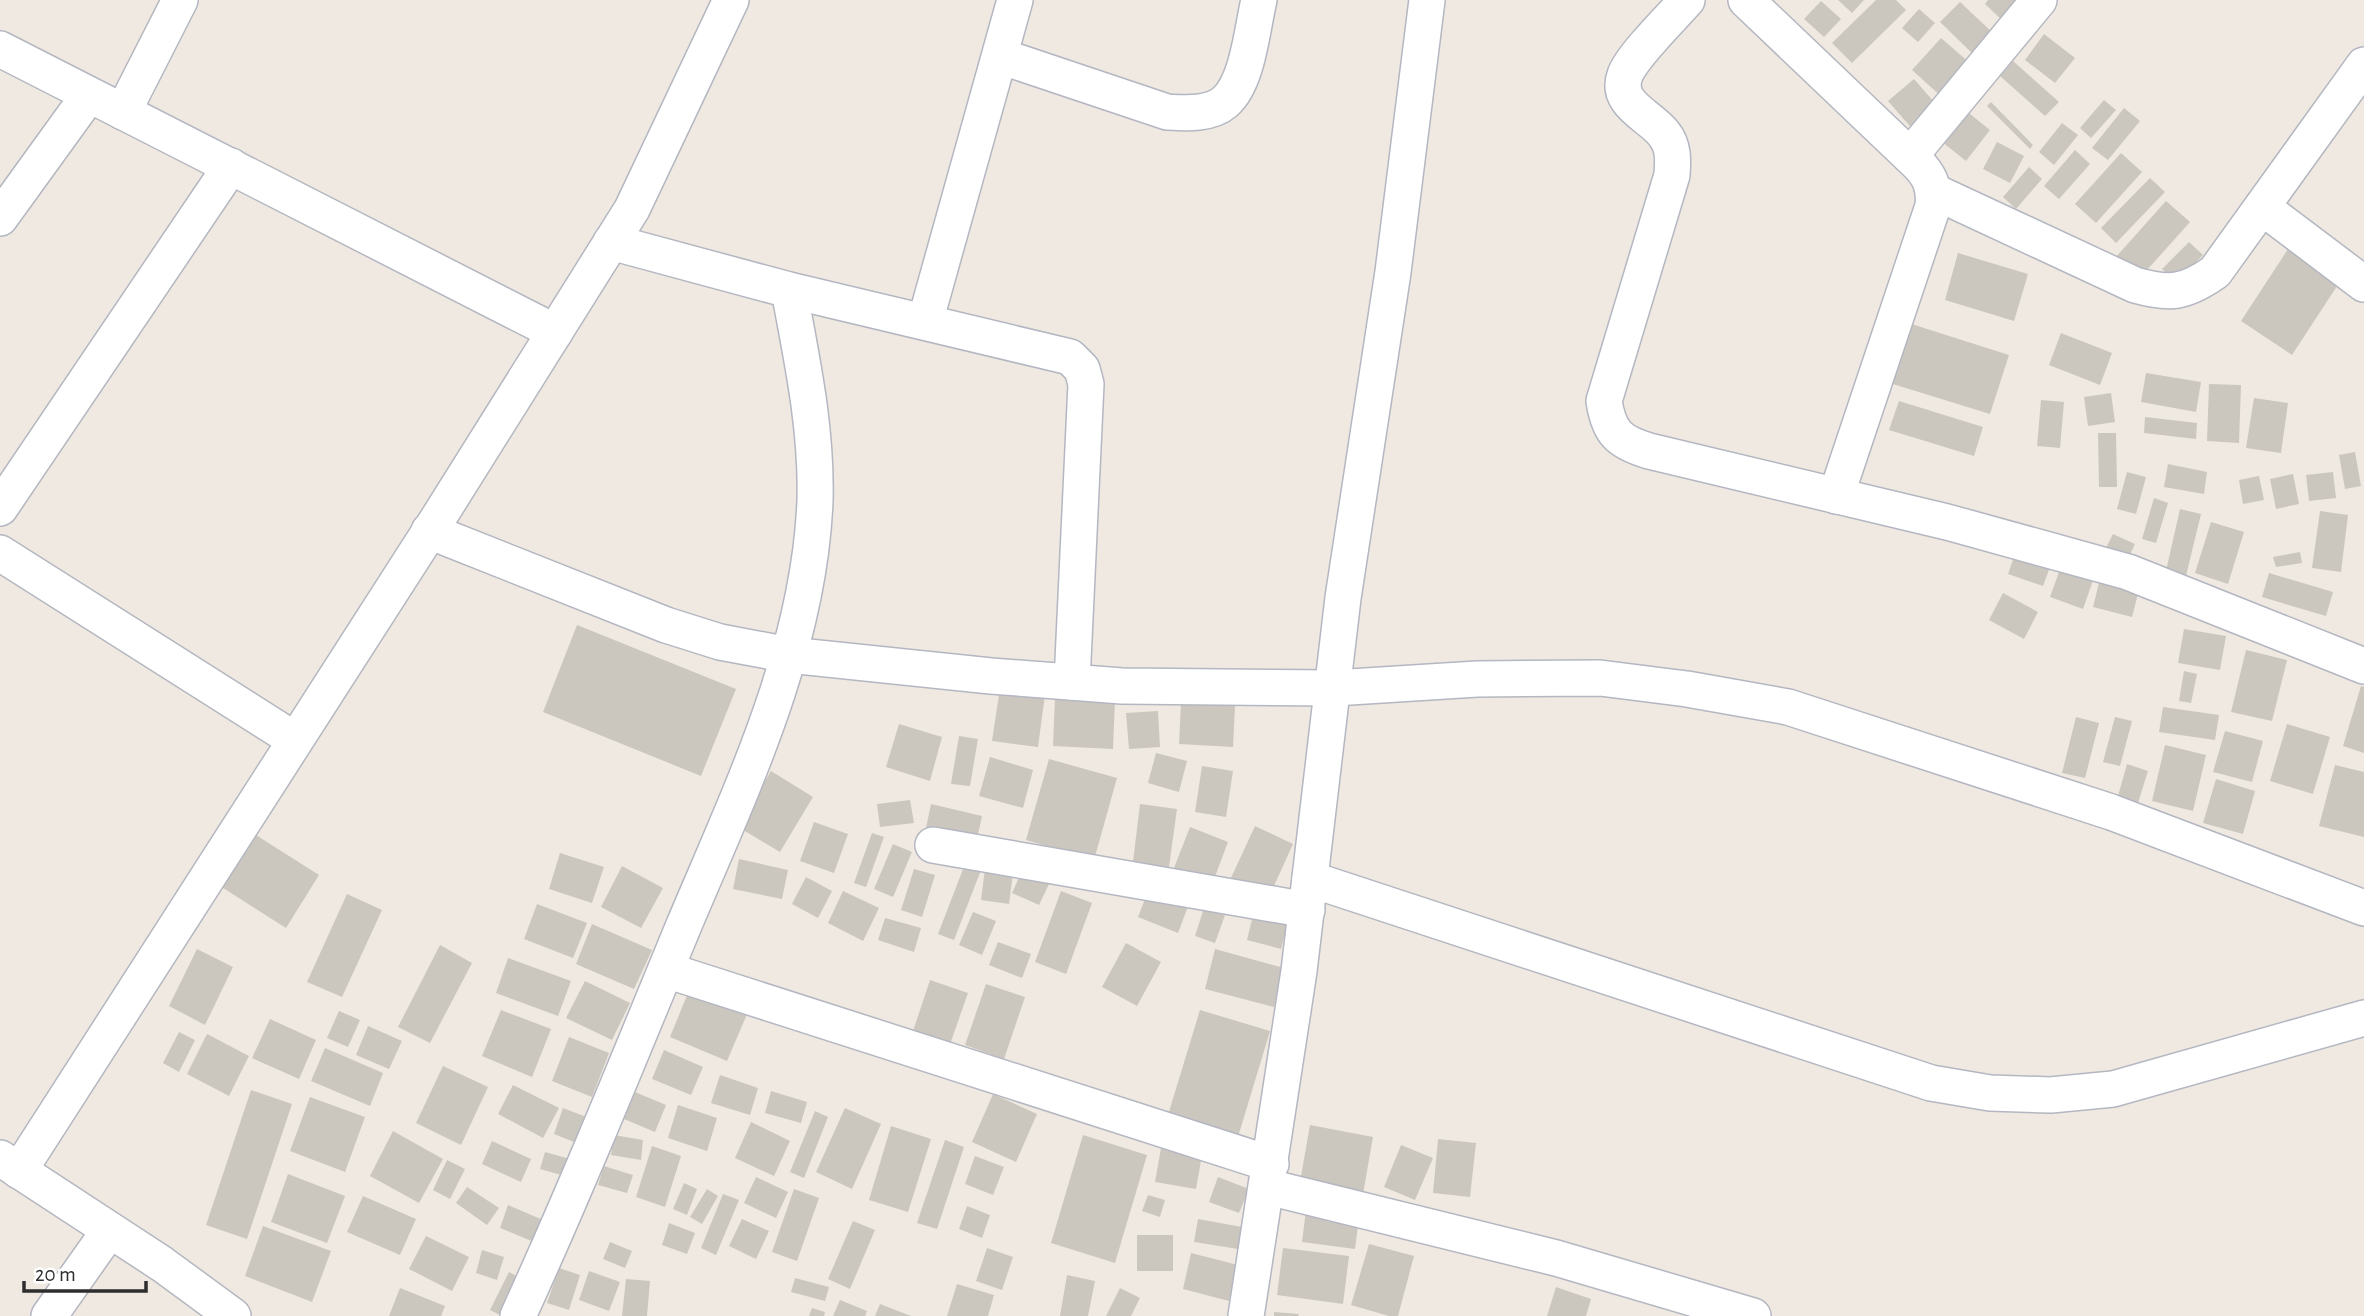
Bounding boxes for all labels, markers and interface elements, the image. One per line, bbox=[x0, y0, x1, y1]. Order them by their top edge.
scale bar bbox=[24, 1250, 147, 1294]
text: 20 m bbox=[35, 1264, 76, 1285]

